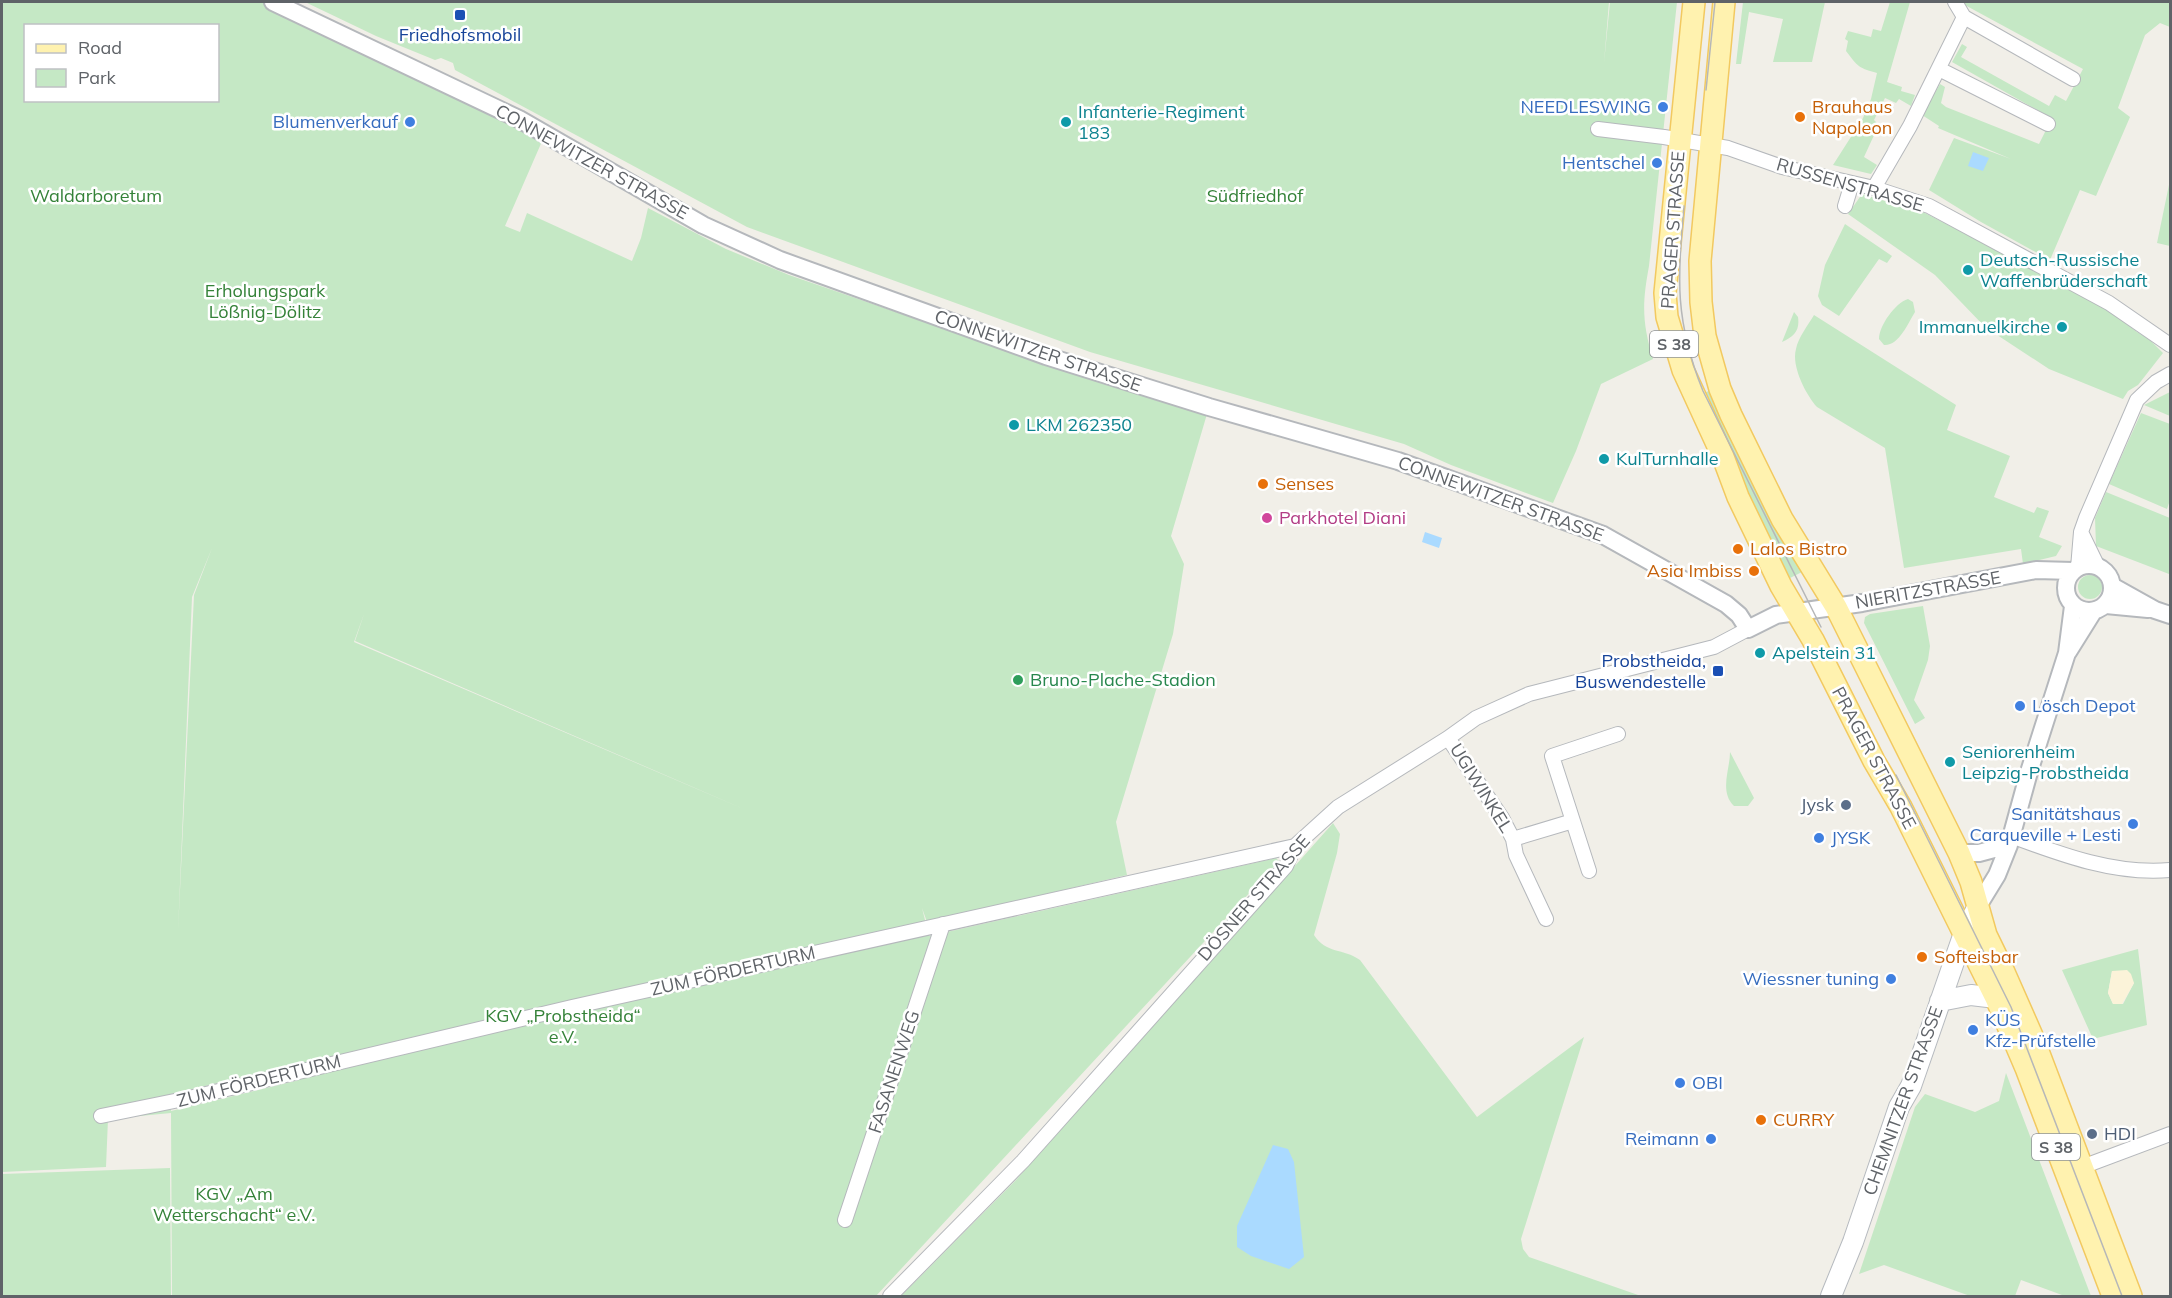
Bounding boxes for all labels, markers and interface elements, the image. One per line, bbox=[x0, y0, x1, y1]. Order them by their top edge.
marker: Friedhofsmobil bbox=[453, 8, 467, 22]
place label: Friedhofsmobil bbox=[399, 23, 521, 46]
legend bbox=[24, 24, 219, 102]
text: Road bbox=[78, 36, 122, 59]
text: Park bbox=[78, 66, 117, 89]
place label: NEEDLESWING bbox=[1520, 95, 1651, 118]
place label: Brauhaus Napoleon bbox=[1812, 95, 1893, 139]
street label: CONNEWITZER STRASSE bbox=[492, 99, 693, 224]
place label: Infanterie-Regiment 183 bbox=[1078, 100, 1245, 144]
marker: NEEDLESWING bbox=[1656, 100, 1670, 114]
place label: Blumenverkauf bbox=[273, 110, 399, 133]
marker: Brauhaus Napoleon bbox=[1793, 110, 1807, 124]
marker: Blumenverkauf bbox=[403, 115, 417, 129]
marker: Infanterie-Regiment 183 bbox=[1059, 115, 1073, 129]
street label: PRAGER STRASSE bbox=[1656, 150, 1689, 310]
place label: Hentschel bbox=[1562, 151, 1645, 174]
street label: RUSSENSTRASSE bbox=[1774, 152, 1926, 217]
marker: Hentschel bbox=[1650, 156, 1664, 170]
park label: Waldarboretum bbox=[30, 184, 162, 207]
park label: Südfriedhof bbox=[1207, 184, 1304, 207]
place label: Deutsch-Russische Waffenbrüderschaft bbox=[1980, 248, 2148, 292]
marker: Deutsch-Russische Waffenbrüderschaft bbox=[1961, 263, 1975, 277]
park label: Erholungspark Lößnig-Dölitz bbox=[205, 279, 326, 323]
street label: CONNEWITZER STRASSE bbox=[932, 304, 1145, 397]
place label: Immanuelkirche bbox=[1919, 315, 2050, 338]
marker: Immanuelkirche bbox=[2055, 320, 2069, 334]
road number: S 38 bbox=[1650, 331, 1698, 357]
place label: LKM 262350 bbox=[1026, 413, 1132, 436]
marker: LKM 262350 bbox=[1007, 418, 1021, 432]
place label: KulTurnhalle bbox=[1616, 447, 1719, 470]
street label: CONNEWITZER STRASSE bbox=[1395, 451, 1607, 547]
marker: KulTurnhalle bbox=[1597, 452, 1611, 466]
place label: Senses bbox=[1275, 472, 1334, 495]
marker: Senses bbox=[1256, 477, 1270, 491]
place label: Parkhotel Diani bbox=[1279, 506, 1406, 529]
marker: Parkhotel Diani bbox=[1260, 511, 1274, 525]
place label: Lalos Bistro bbox=[1750, 537, 1847, 560]
marker: Lalos Bistro bbox=[1731, 542, 1745, 556]
place label: Asia Imbiss bbox=[1647, 559, 1742, 582]
marker: Asia Imbiss bbox=[1747, 564, 1761, 578]
street label: NIERITZSTRASSE bbox=[1853, 565, 2003, 614]
place label: Apelstein 31 bbox=[1772, 641, 1876, 664]
marker: Apelstein 31 bbox=[1753, 646, 1767, 660]
place label: Probstheida, Buswendestelle bbox=[1575, 649, 1706, 693]
marker: Probstheida, Buswendestelle bbox=[1711, 664, 1725, 678]
place label: Bruno-Plache-Stadion bbox=[1030, 668, 1216, 691]
marker: Bruno-Plache-Stadion bbox=[1011, 673, 1025, 687]
street label: PRAGER STRASSE bbox=[1827, 683, 1922, 833]
place label: Lösch Depot bbox=[2032, 694, 2136, 717]
marker: Lösch Depot bbox=[2013, 699, 2027, 713]
street label: UGIWINKEL bbox=[1445, 739, 1518, 837]
place label: Seniorenheim Leipzig-Probstheida bbox=[1962, 740, 2129, 784]
marker: Seniorenheim Leipzig-Probstheida bbox=[1943, 755, 1957, 769]
place label: Jysk bbox=[1801, 793, 1835, 816]
marker: Jysk bbox=[1839, 798, 1853, 812]
place label: Sanitätshaus Carqueville + Lesti bbox=[1970, 802, 2121, 846]
marker: Sanitätshaus Carqueville + Lesti bbox=[2126, 817, 2140, 831]
place label: JYSK bbox=[1831, 826, 1871, 849]
street label: DÖSNER STRASSE bbox=[1192, 830, 1315, 966]
marker: JYSK bbox=[1812, 831, 1826, 845]
street label: ZUM FÖRDERTURM bbox=[648, 940, 817, 1001]
place label: Softeisbar bbox=[1934, 945, 2019, 968]
marker: Softeisbar bbox=[1915, 950, 1929, 964]
place label: Wiessner tuning bbox=[1743, 967, 1879, 990]
marker: Wiessner tuning bbox=[1884, 972, 1898, 986]
street label: CHEMNITZER STRASSE bbox=[1858, 1003, 1947, 1199]
park label: KGV „Probstheida“ e.V. bbox=[485, 1004, 641, 1048]
street label: FASANENWEG bbox=[863, 1008, 924, 1136]
place label: KÜS Kfz-Prüfstelle bbox=[1985, 1008, 2096, 1052]
marker: KÜS Kfz-Prüfstelle bbox=[1966, 1023, 1980, 1037]
street label: ZUM FÖRDERTURM bbox=[174, 1049, 343, 1112]
place label: OBI bbox=[1692, 1071, 1723, 1094]
marker: OBI bbox=[1673, 1076, 1687, 1090]
place label: CURRY bbox=[1773, 1108, 1835, 1131]
marker: CURRY bbox=[1754, 1113, 1768, 1127]
place label: HDI bbox=[2104, 1122, 2136, 1145]
place label: Reimann bbox=[1625, 1127, 1699, 1150]
marker: HDI bbox=[2085, 1127, 2099, 1141]
marker: Reimann bbox=[1704, 1132, 1718, 1146]
road number: S 38 bbox=[2032, 1134, 2080, 1160]
park label: KGV „Am Wetterschacht“ e.V. bbox=[153, 1182, 315, 1226]

